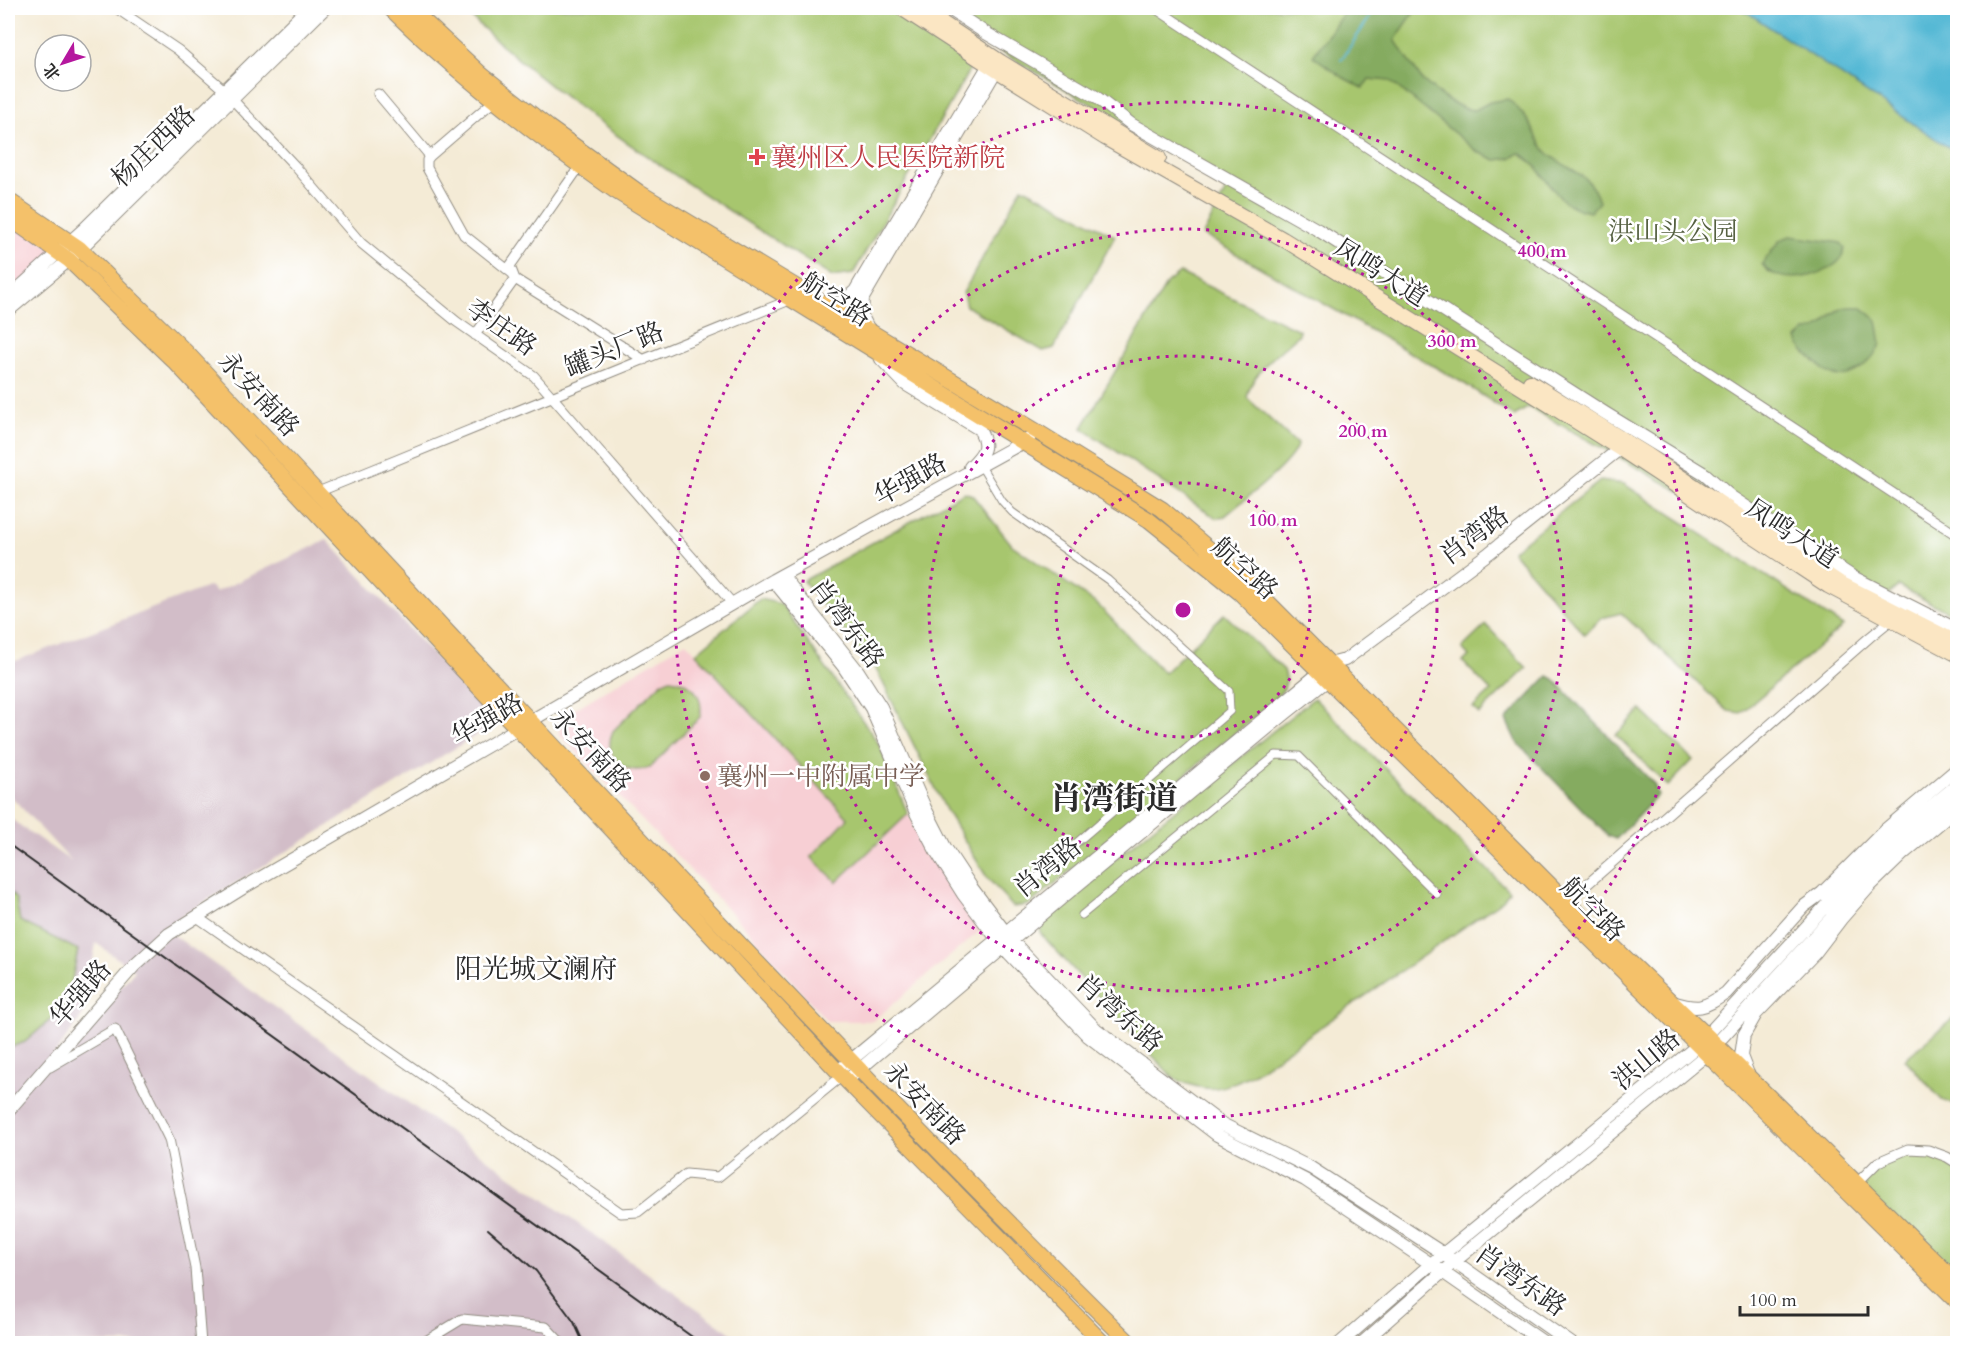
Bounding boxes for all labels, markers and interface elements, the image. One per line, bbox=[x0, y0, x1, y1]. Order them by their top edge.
north arrow bbox=[33, 33, 93, 93]
text: 北 bbox=[39, 59, 66, 85]
street label: 杨庄西路 bbox=[104, 98, 203, 195]
place label: 襄州区人民医院新院 bbox=[771, 140, 1005, 175]
marker: 襄州区人民医院新院 bbox=[748, 148, 766, 166]
park label: 洪山头公园 bbox=[1608, 214, 1738, 249]
street label: 凤鸣大道 bbox=[1327, 230, 1434, 315]
text: 400 m bbox=[1517, 239, 1567, 264]
street label: 航空路 bbox=[793, 264, 878, 335]
street label: 李庄路 bbox=[460, 291, 544, 364]
street label: 罐头厂路 bbox=[559, 314, 669, 385]
text: 300 m bbox=[1427, 329, 1477, 354]
street label: 永安南路 bbox=[210, 344, 307, 444]
text: 200 m bbox=[1338, 419, 1388, 444]
street label: 华强路 bbox=[868, 445, 953, 514]
street label: 凤鸣大道 bbox=[1739, 490, 1845, 576]
street label: 肖湾路 bbox=[1433, 498, 1516, 573]
text: 100 m bbox=[1248, 508, 1298, 533]
street label: 航空路 bbox=[1204, 529, 1285, 607]
street label: 肖湾东路 bbox=[801, 571, 892, 675]
centre of rings bbox=[1173, 600, 1193, 620]
street label: 华强路 bbox=[445, 685, 530, 754]
street label: 永安南路 bbox=[542, 700, 639, 800]
place label: 襄州一中附属中学 bbox=[717, 759, 925, 794]
marker: 襄州一中附属中学 bbox=[698, 769, 712, 783]
district label: 肖湾街道 bbox=[1050, 777, 1178, 821]
street label: 肖湾路 bbox=[1006, 829, 1089, 906]
street label: 航空路 bbox=[1553, 869, 1633, 949]
district label: 阳光城文澜府 bbox=[455, 951, 617, 988]
street label: 华强路 bbox=[42, 952, 119, 1034]
street label: 肖湾东路 bbox=[1069, 966, 1170, 1061]
street label: 洪山路 bbox=[1605, 1021, 1687, 1098]
street label: 永安南路 bbox=[876, 1054, 973, 1153]
street label: 肖湾东路 bbox=[1468, 1236, 1573, 1325]
scale bar bbox=[1740, 1279, 1868, 1317]
text: 100 m bbox=[1749, 1288, 1797, 1313]

